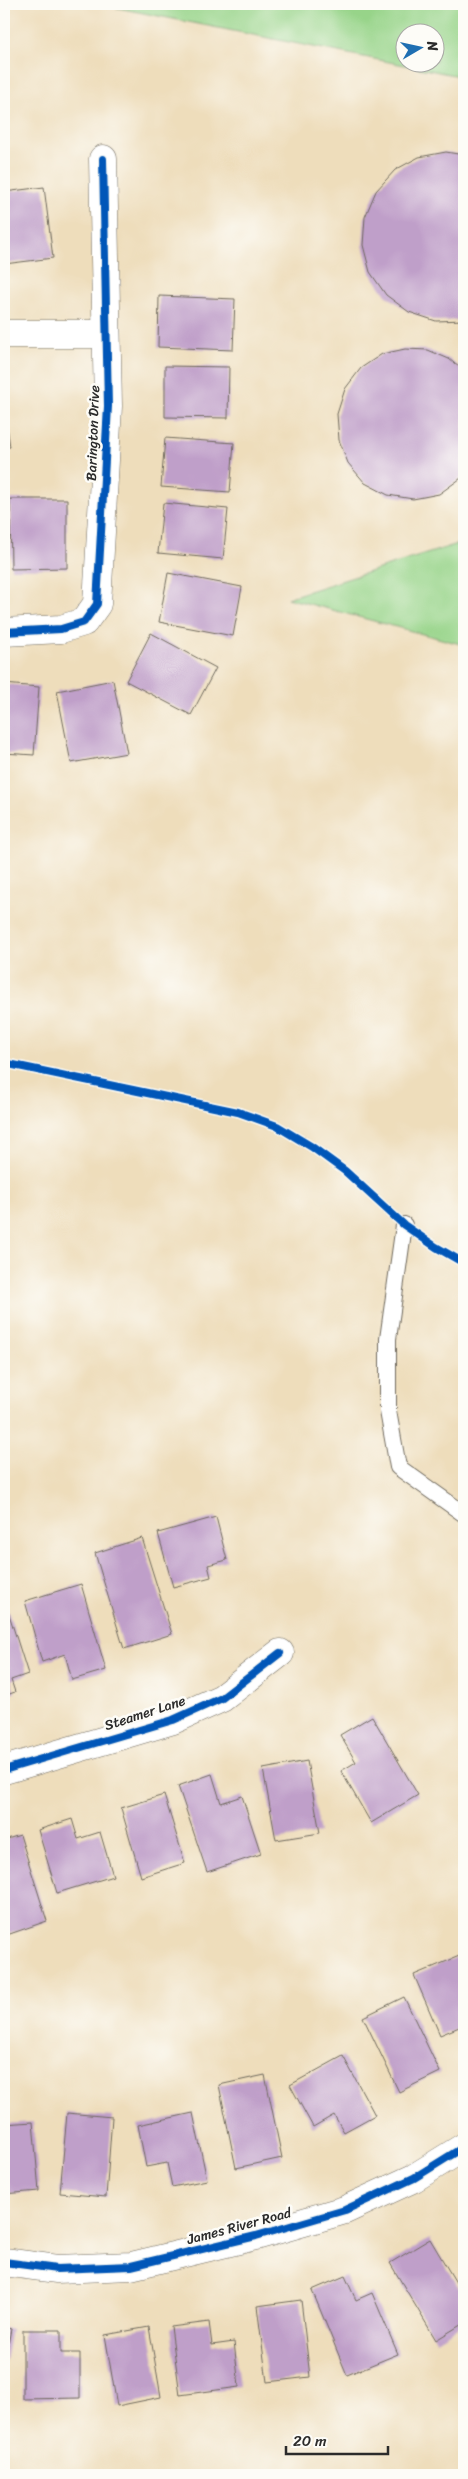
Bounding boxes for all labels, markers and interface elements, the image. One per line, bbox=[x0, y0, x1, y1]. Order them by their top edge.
north arrow bbox=[396, 22, 446, 72]
text: N bbox=[419, 38, 445, 53]
street label: Barington Drive bbox=[79, 385, 107, 481]
street label: Steamer Lane bbox=[101, 1688, 189, 1738]
street label: James River Road bbox=[183, 2200, 295, 2252]
scale bar bbox=[286, 2424, 388, 2456]
text: 20 m bbox=[293, 2428, 327, 2454]

